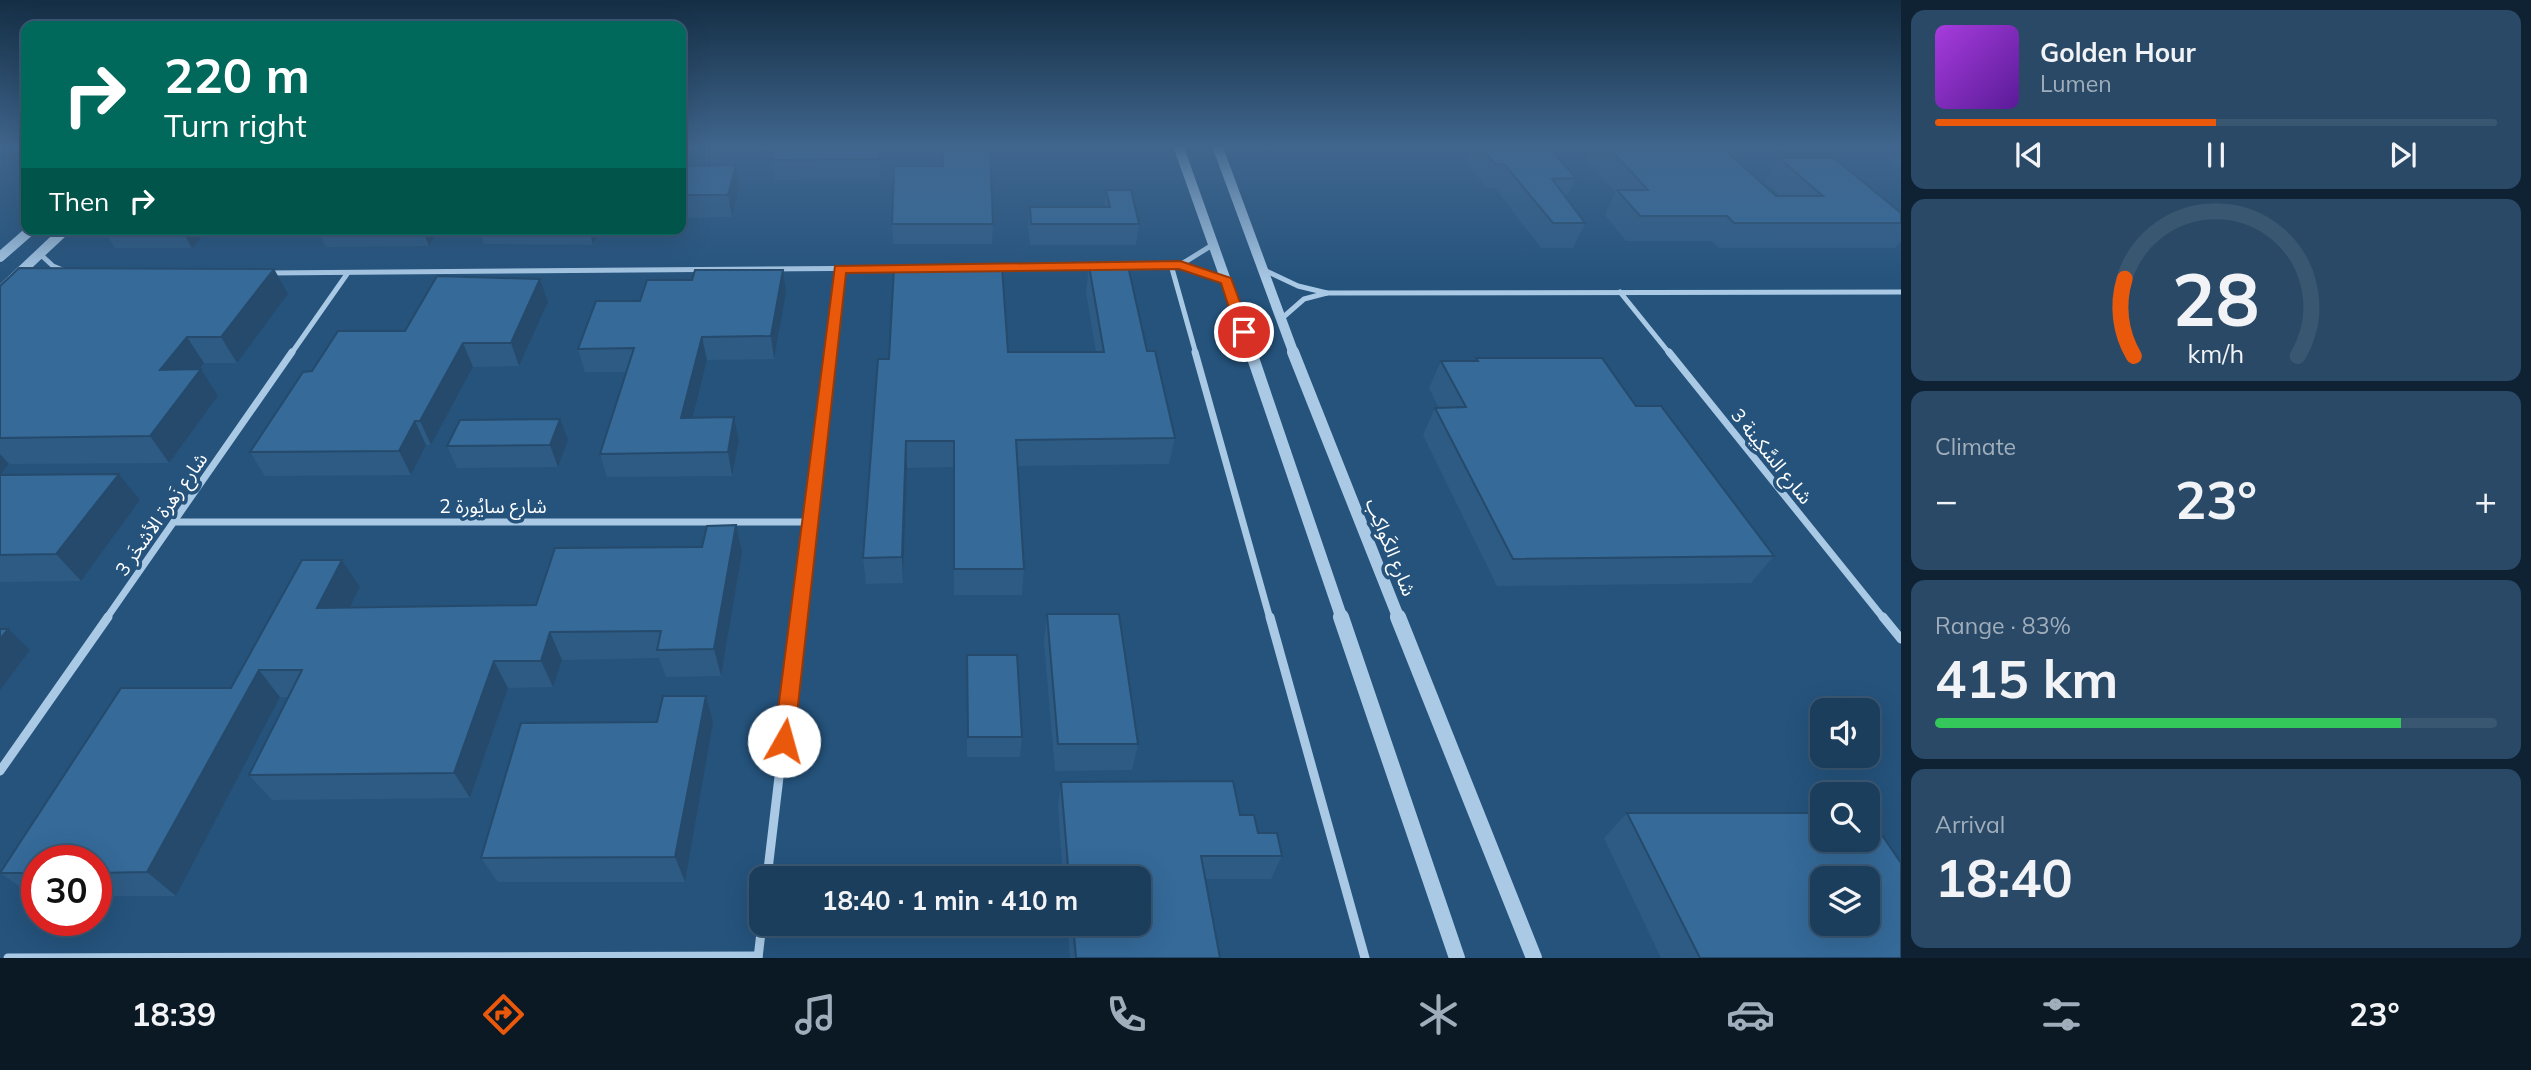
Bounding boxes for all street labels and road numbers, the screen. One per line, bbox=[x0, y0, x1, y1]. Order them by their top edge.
street label: شارع السَّكِينة 3 bbox=[1724, 403, 1818, 510]
street label: شارع زَهرة الأشخَر 3 bbox=[110, 448, 214, 581]
street label: شارع سايُورة 2 bbox=[439, 494, 547, 520]
street label: شارع الكَواكِب bbox=[1359, 495, 1421, 600]

